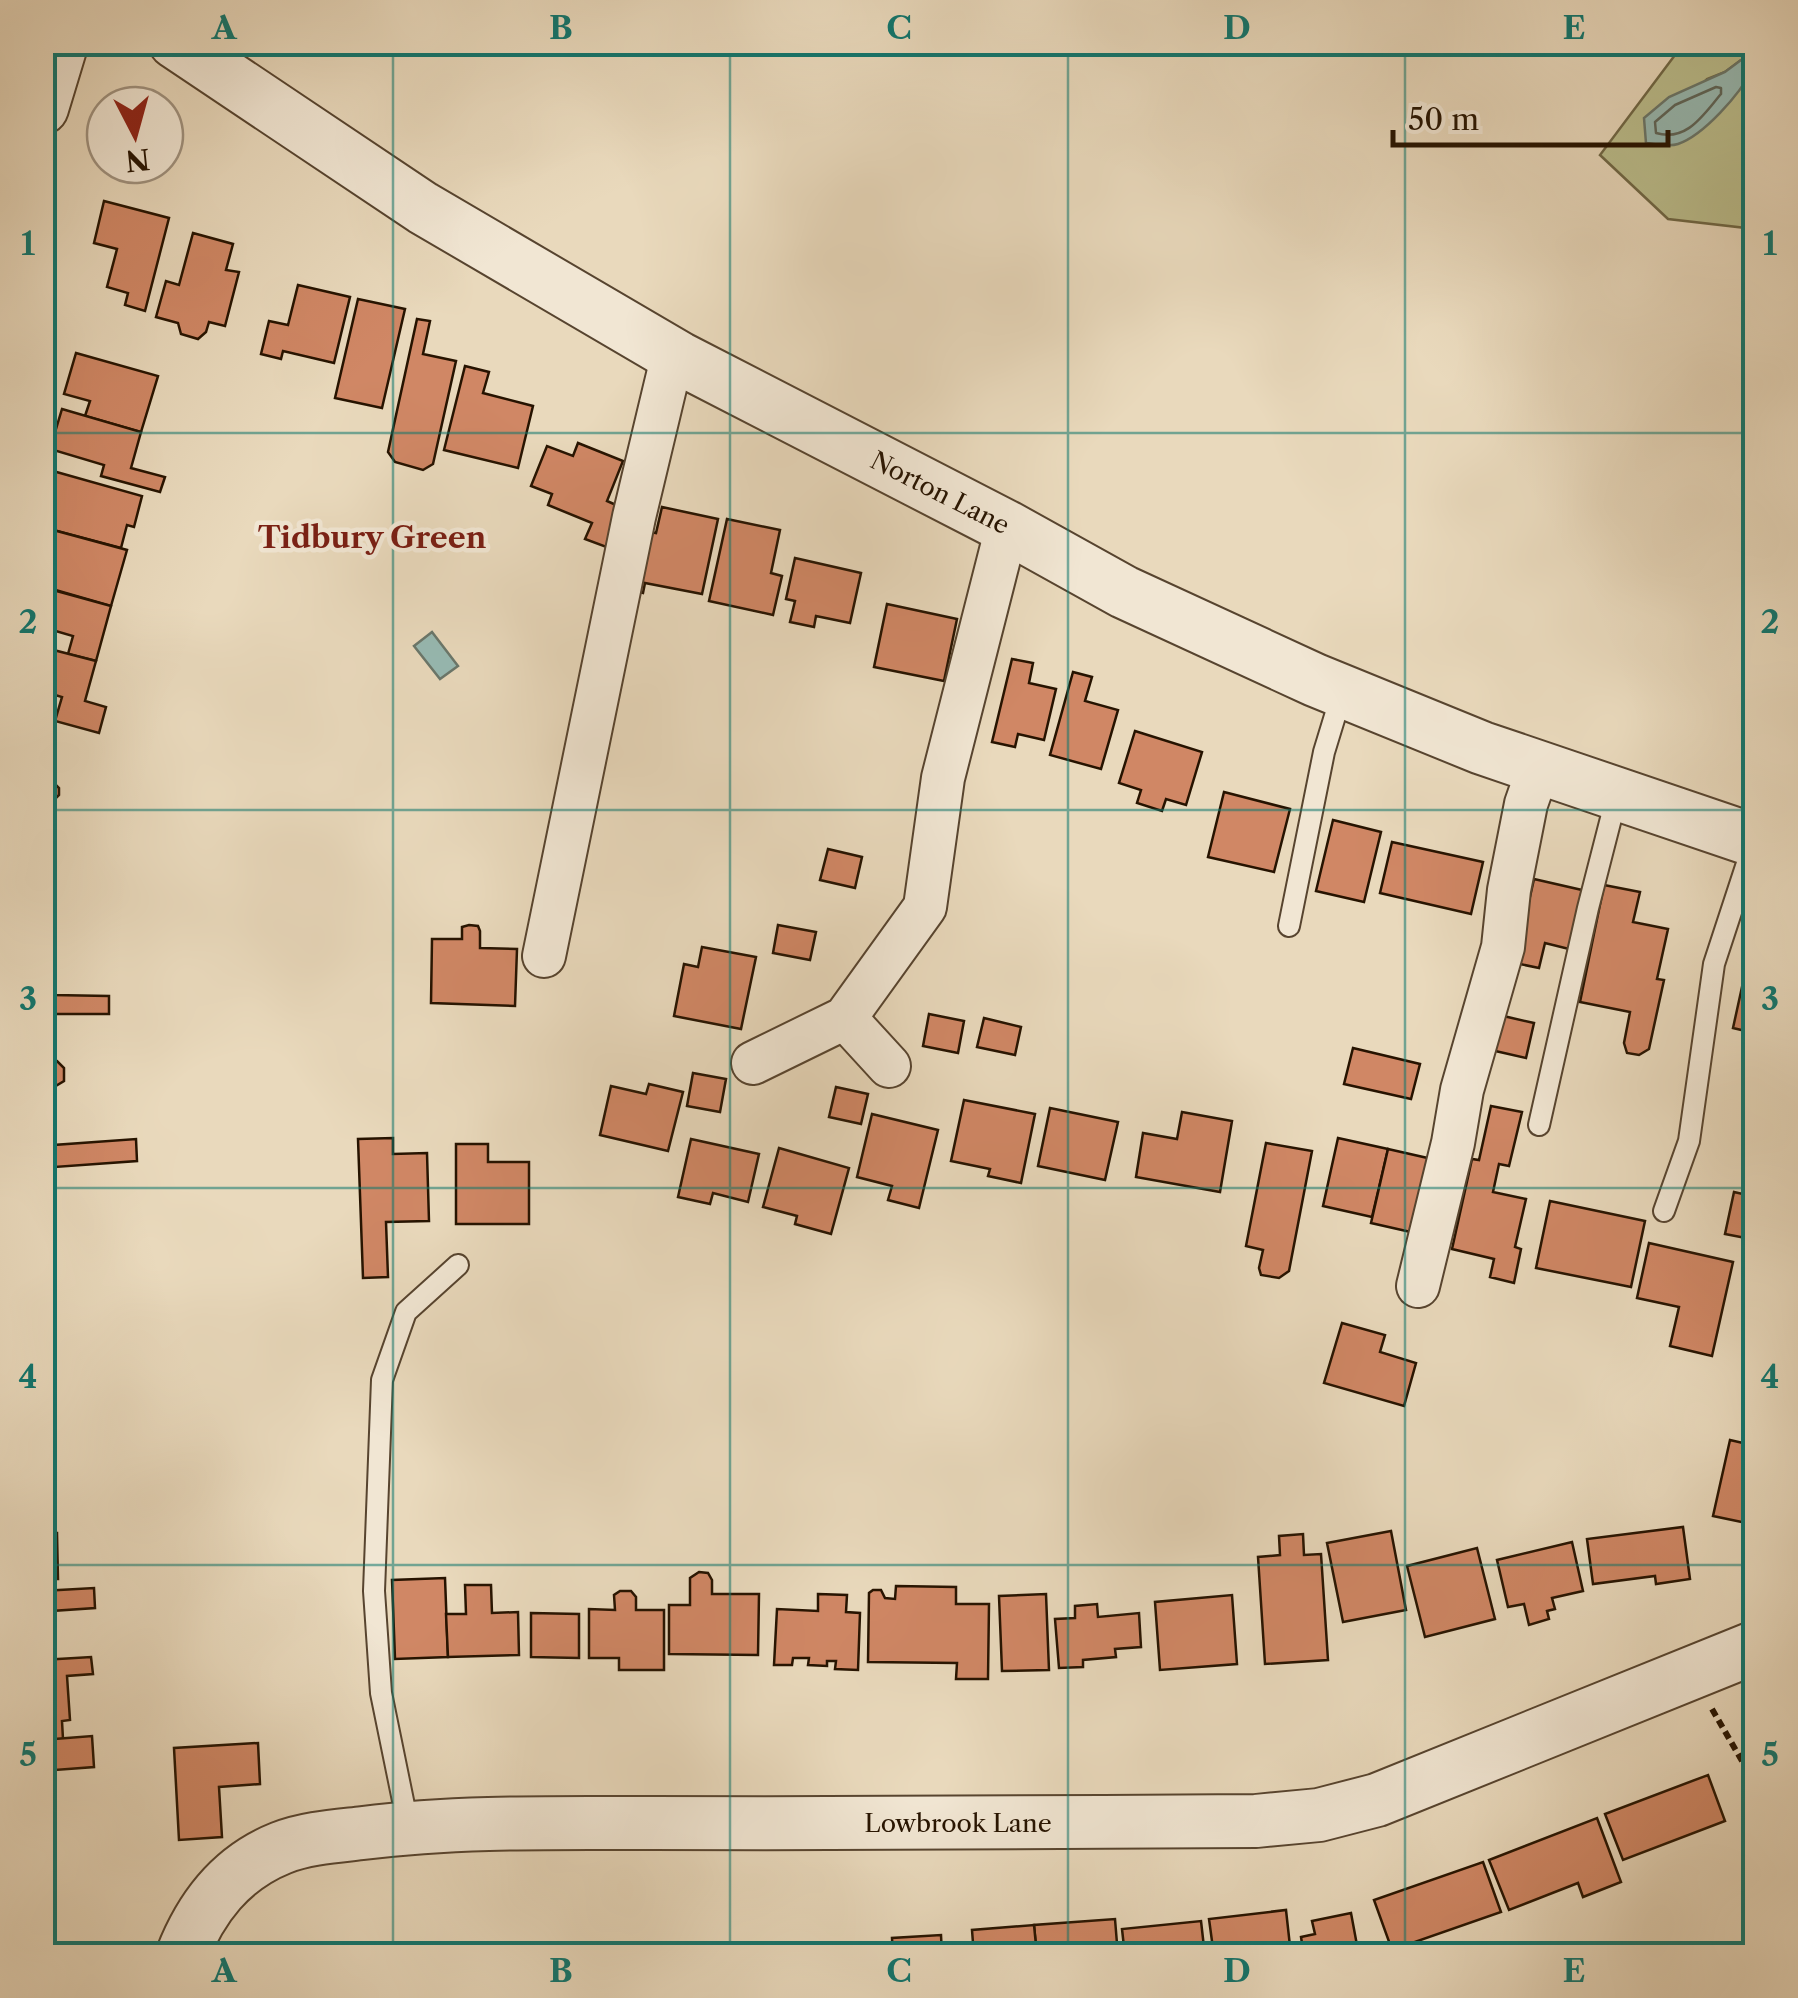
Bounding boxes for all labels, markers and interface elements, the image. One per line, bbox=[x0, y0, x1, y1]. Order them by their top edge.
text: A bbox=[211, 8, 238, 47]
text: B bbox=[549, 8, 573, 47]
text: C bbox=[886, 8, 912, 47]
text: D bbox=[1223, 8, 1251, 47]
text: E bbox=[1562, 8, 1586, 47]
north arrow bbox=[85, 85, 185, 185]
scale bar bbox=[1393, 85, 1668, 147]
text: 50 m bbox=[1408, 101, 1479, 138]
text: N bbox=[124, 142, 151, 178]
text: 1 bbox=[21, 224, 36, 263]
text: 1 bbox=[1763, 224, 1778, 263]
street label: Norton Lane bbox=[865, 445, 1015, 541]
district label: Tidbury Green bbox=[258, 519, 487, 556]
text: 2 bbox=[19, 602, 37, 641]
text: 2 bbox=[1761, 602, 1779, 641]
text: 3 bbox=[19, 979, 37, 1018]
text: 3 bbox=[1761, 979, 1779, 1018]
text: 4 bbox=[19, 1357, 37, 1396]
text: 4 bbox=[1761, 1357, 1779, 1396]
text: 5 bbox=[19, 1735, 37, 1774]
text: 5 bbox=[1761, 1735, 1779, 1774]
street label: Lowbrook Lane bbox=[864, 1808, 1052, 1839]
text: A bbox=[211, 1951, 238, 1990]
text: B bbox=[549, 1951, 573, 1990]
text: C bbox=[886, 1951, 912, 1990]
text: D bbox=[1223, 1951, 1251, 1990]
text: E bbox=[1562, 1951, 1586, 1990]

